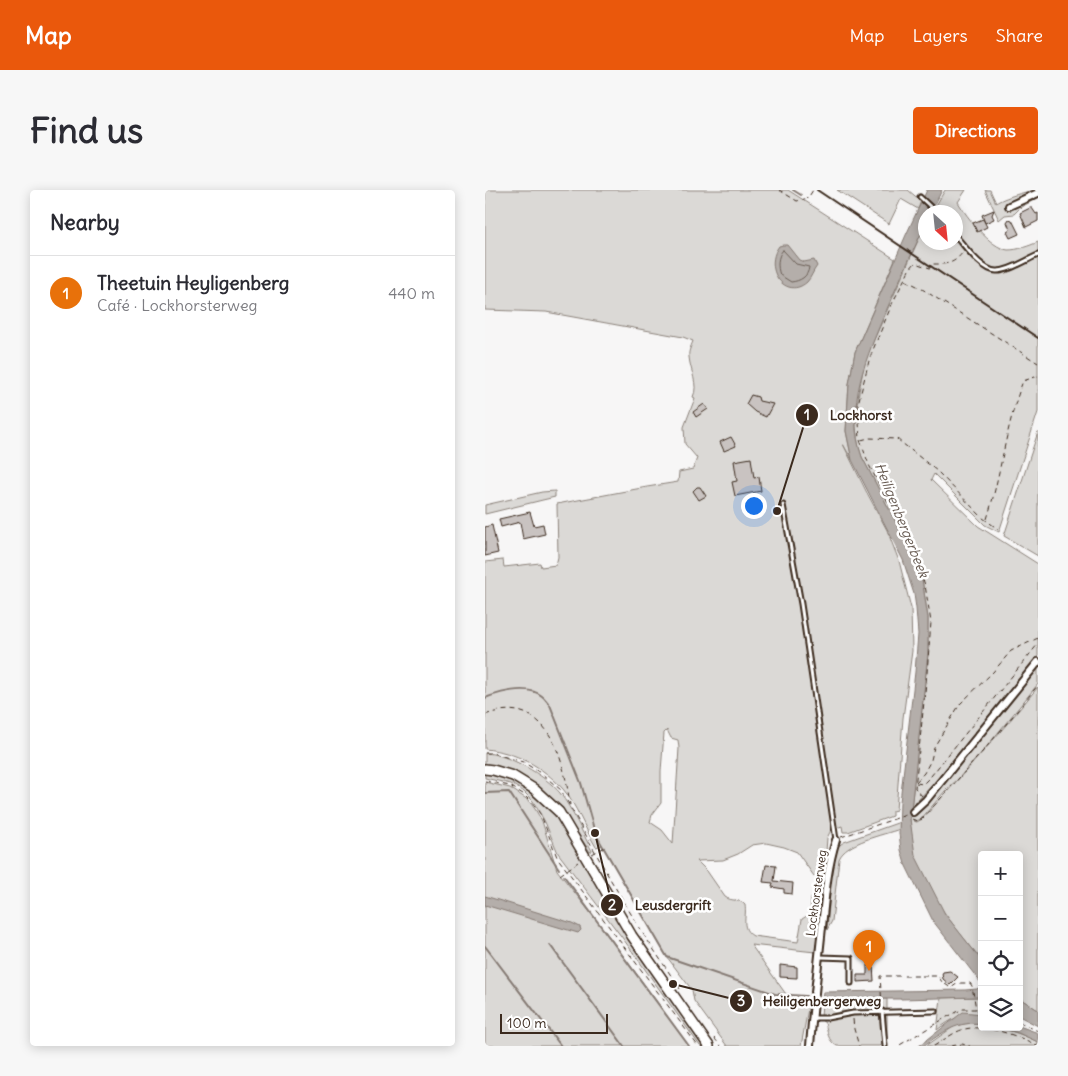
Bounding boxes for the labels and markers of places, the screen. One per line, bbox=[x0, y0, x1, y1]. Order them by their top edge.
callout: Lockhorst bbox=[795, 401, 902, 430]
callout: Leusdergrift bbox=[599, 891, 721, 920]
pin: 1 bbox=[853, 930, 885, 971]
callout: Heiligenbergerweg bbox=[728, 986, 892, 1015]

